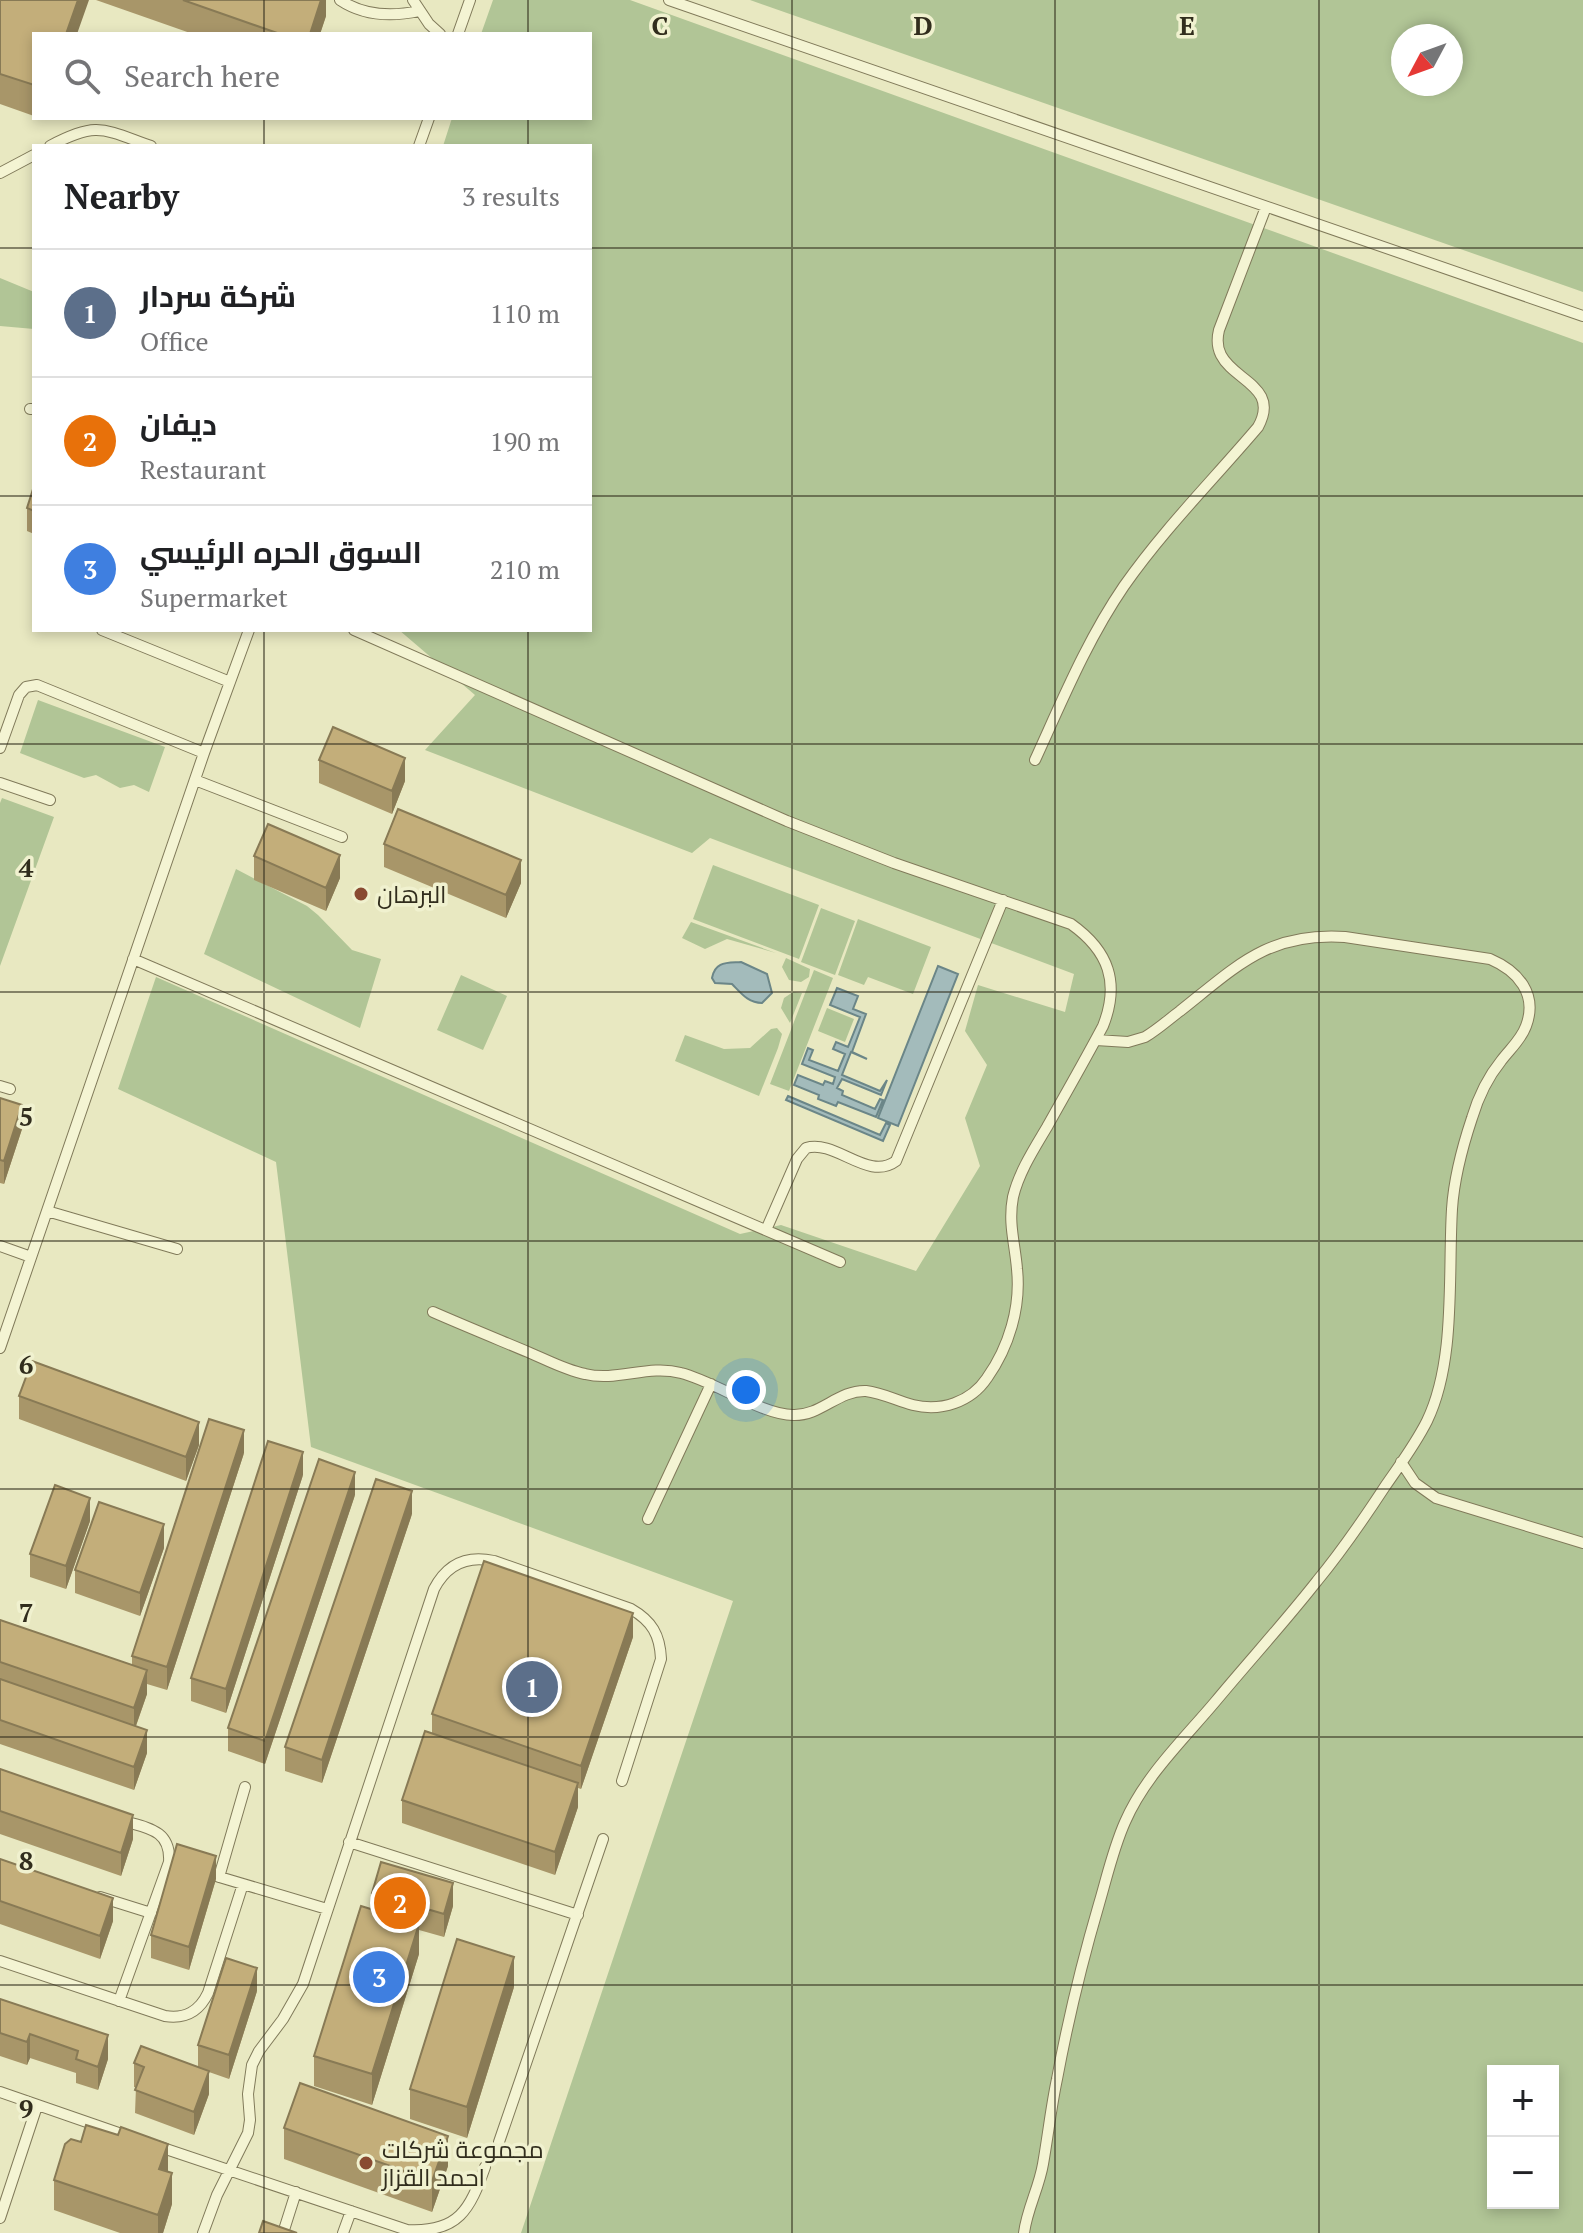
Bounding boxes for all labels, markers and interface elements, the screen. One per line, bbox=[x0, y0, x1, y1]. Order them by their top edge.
text: C bbox=[652, 8, 668, 42]
text: D bbox=[913, 8, 933, 42]
text: E bbox=[1179, 8, 1195, 42]
north arrow bbox=[1391, 24, 1463, 96]
search box bbox=[32, 32, 592, 120]
icon: search bbox=[60, 54, 104, 98]
text: Search here bbox=[124, 56, 280, 96]
text: Nearby bbox=[64, 174, 179, 219]
text: 3 results bbox=[462, 179, 560, 213]
text: شركة سردار bbox=[140, 276, 296, 316]
text: 1 bbox=[83, 296, 97, 330]
text: 110 m bbox=[490, 296, 560, 330]
text: Office bbox=[140, 324, 208, 358]
text: ديفان bbox=[140, 404, 217, 444]
text: 2 bbox=[83, 424, 97, 458]
text: 190 m bbox=[490, 424, 560, 458]
text: Restaurant bbox=[140, 452, 266, 486]
text: السوق الحره الرئيسي bbox=[140, 532, 422, 572]
text: 3 bbox=[83, 552, 97, 586]
text: 210 m bbox=[490, 552, 560, 586]
text: Supermarket bbox=[140, 580, 288, 614]
text: 4 bbox=[19, 850, 34, 884]
place label: البرهان bbox=[377, 878, 446, 910]
marker: البرهان bbox=[352, 885, 370, 903]
text: 5 bbox=[19, 1099, 33, 1133]
text: 6 bbox=[19, 1347, 33, 1381]
your location bbox=[726, 1370, 766, 1410]
text: 7 bbox=[19, 1595, 33, 1629]
pin: 1 bbox=[506, 1657, 558, 1717]
text: 8 bbox=[19, 1843, 33, 1877]
pin: 2 bbox=[374, 1873, 426, 1933]
pin: 3 bbox=[353, 1947, 405, 2007]
map controls bbox=[1487, 2065, 1559, 2209]
button: + bbox=[1487, 2065, 1559, 2137]
text: 9 bbox=[19, 2091, 33, 2125]
place label: مجموعة شركات احمد القزاز bbox=[380, 2133, 544, 2193]
button: − bbox=[1487, 2137, 1559, 2209]
marker: مجموعة شركات احمد القزاز bbox=[357, 2154, 375, 2172]

